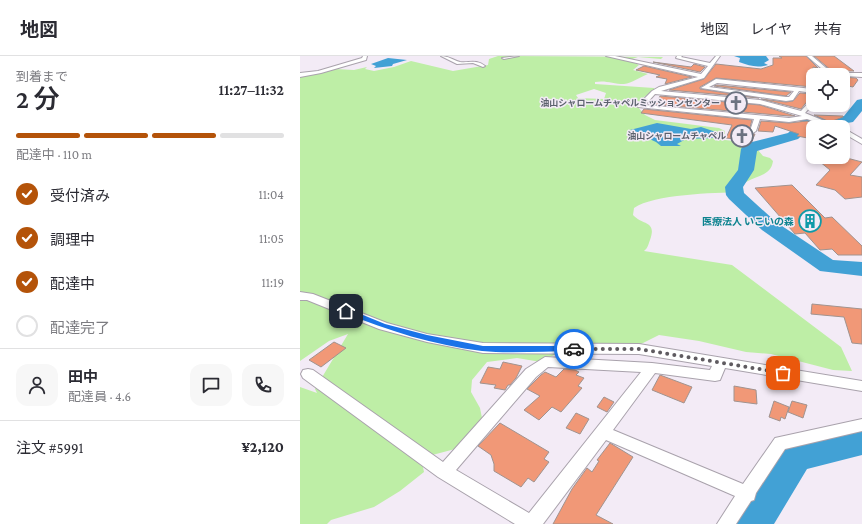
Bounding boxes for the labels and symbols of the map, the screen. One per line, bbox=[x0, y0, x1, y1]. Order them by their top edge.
church icon: 油山シャロームチャペルミッションセンター bbox=[723, 90, 749, 116]
place label: 油山シャロームチャペルミッションセンター bbox=[540, 98, 720, 108]
church icon: 油山シャロームチャペル bbox=[729, 123, 755, 149]
place label: 油山シャロームチャペル bbox=[627, 131, 726, 141]
building icon: 医療法人 いこいの森 bbox=[797, 208, 823, 234]
place label: 医療法人 いこいの森 bbox=[702, 216, 794, 227]
pin bbox=[329, 294, 363, 328]
courier bbox=[554, 329, 594, 369]
pin bbox=[766, 356, 800, 390]

